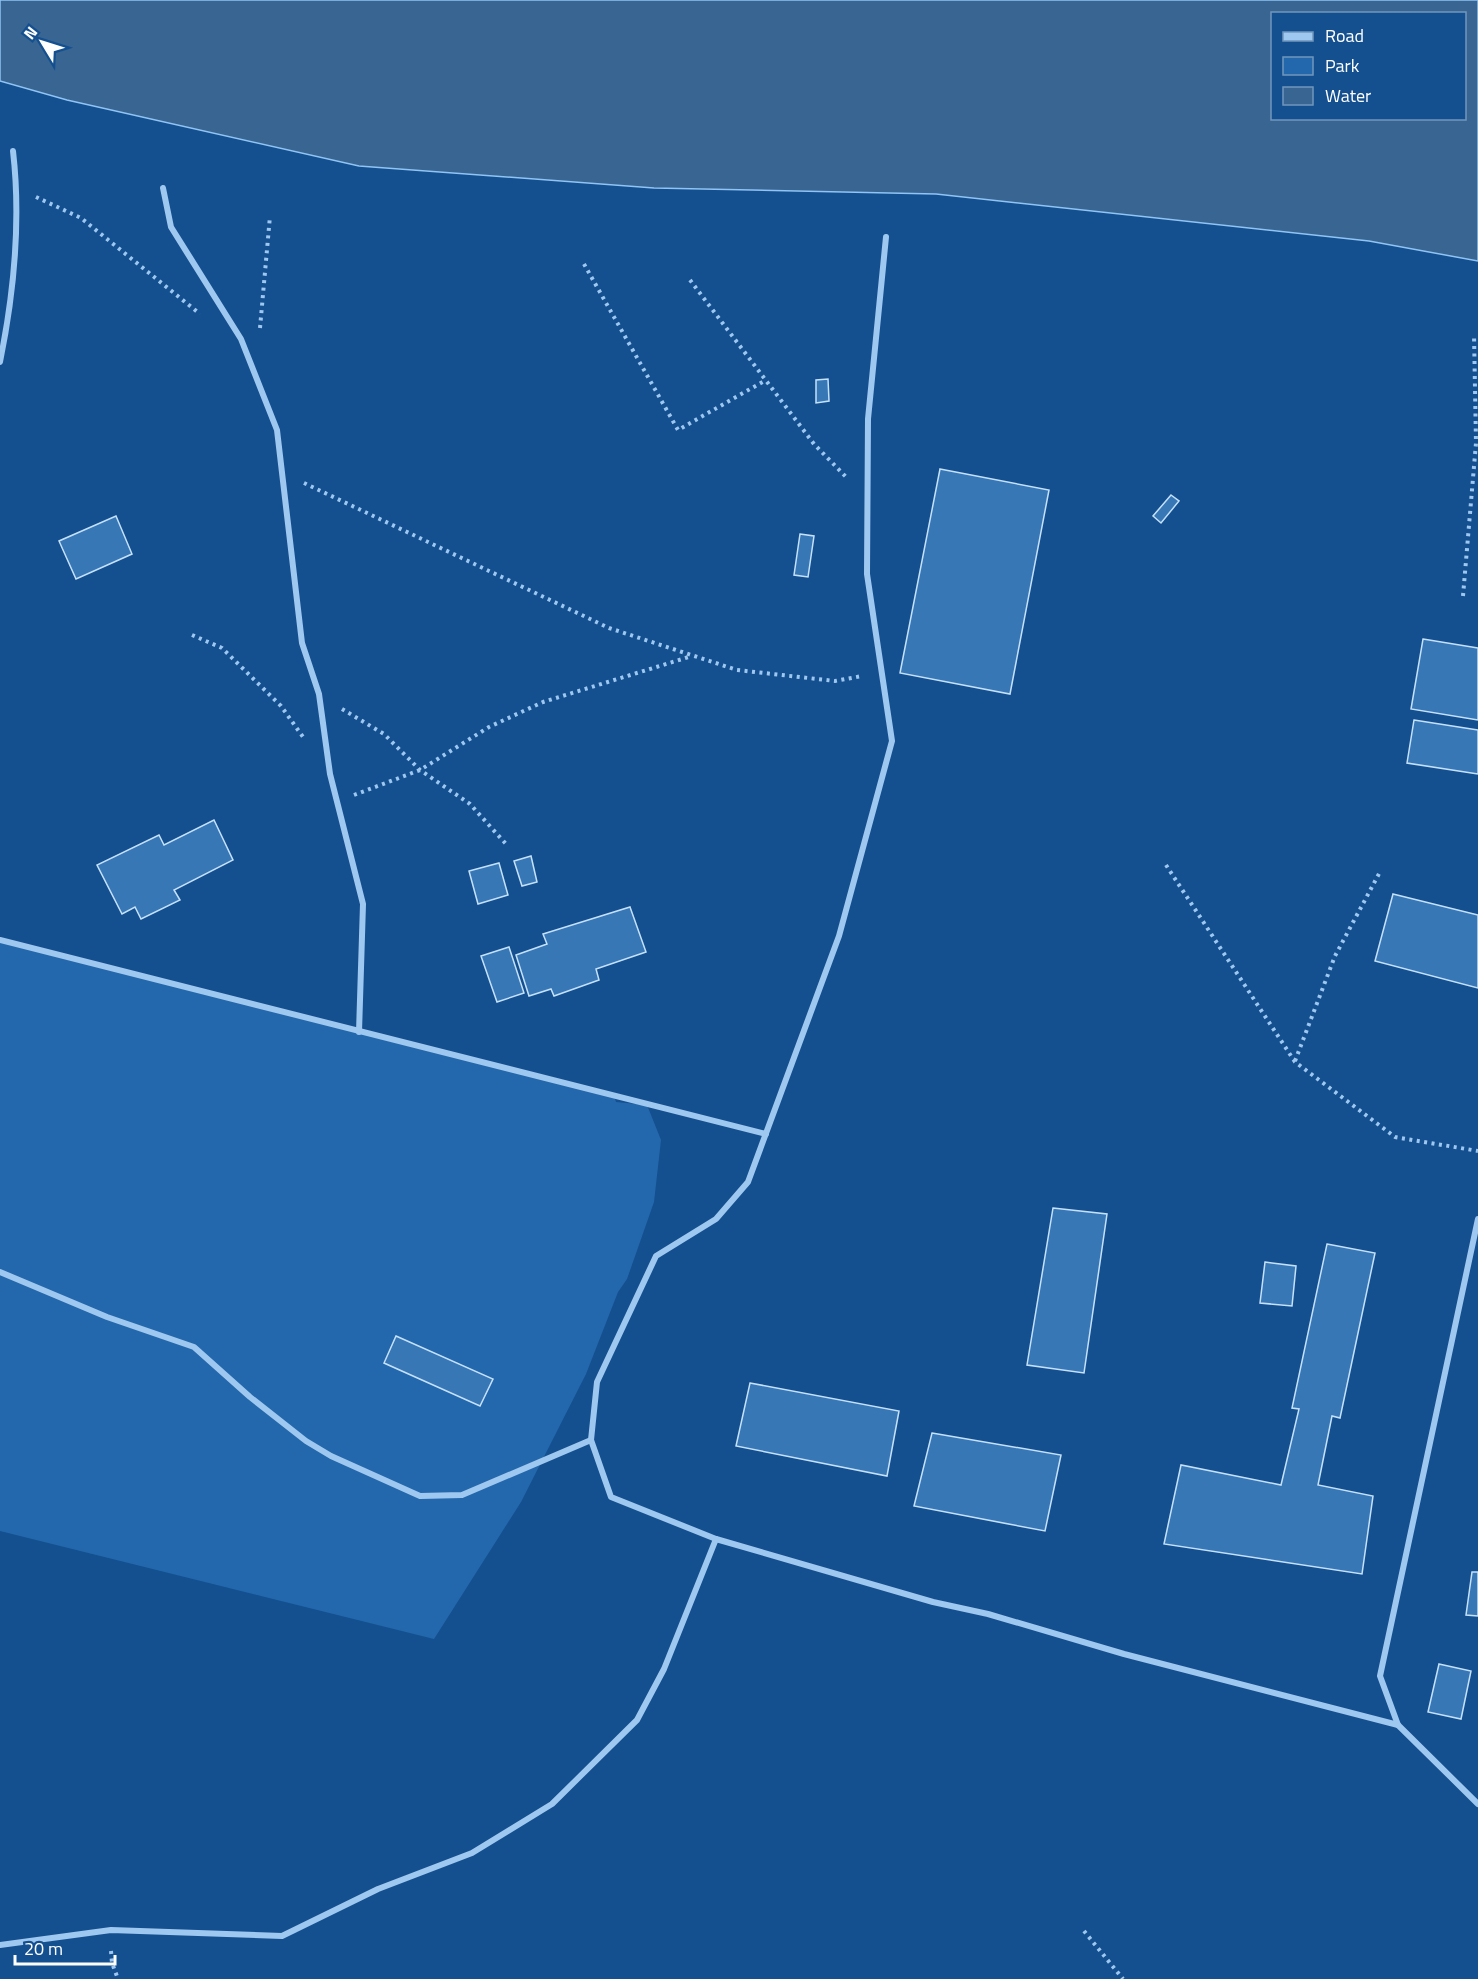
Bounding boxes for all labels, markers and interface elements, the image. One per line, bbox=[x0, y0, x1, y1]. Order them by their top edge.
north arrow bbox=[12, 12, 72, 72]
legend bbox=[1271, 12, 1466, 120]
text: N bbox=[17, 21, 43, 45]
text: Road bbox=[1325, 22, 1364, 49]
text: Park bbox=[1325, 52, 1360, 79]
text: Water bbox=[1325, 82, 1371, 109]
scale bar bbox=[15, 1928, 116, 1966]
text: 20 m bbox=[24, 1935, 63, 1962]

